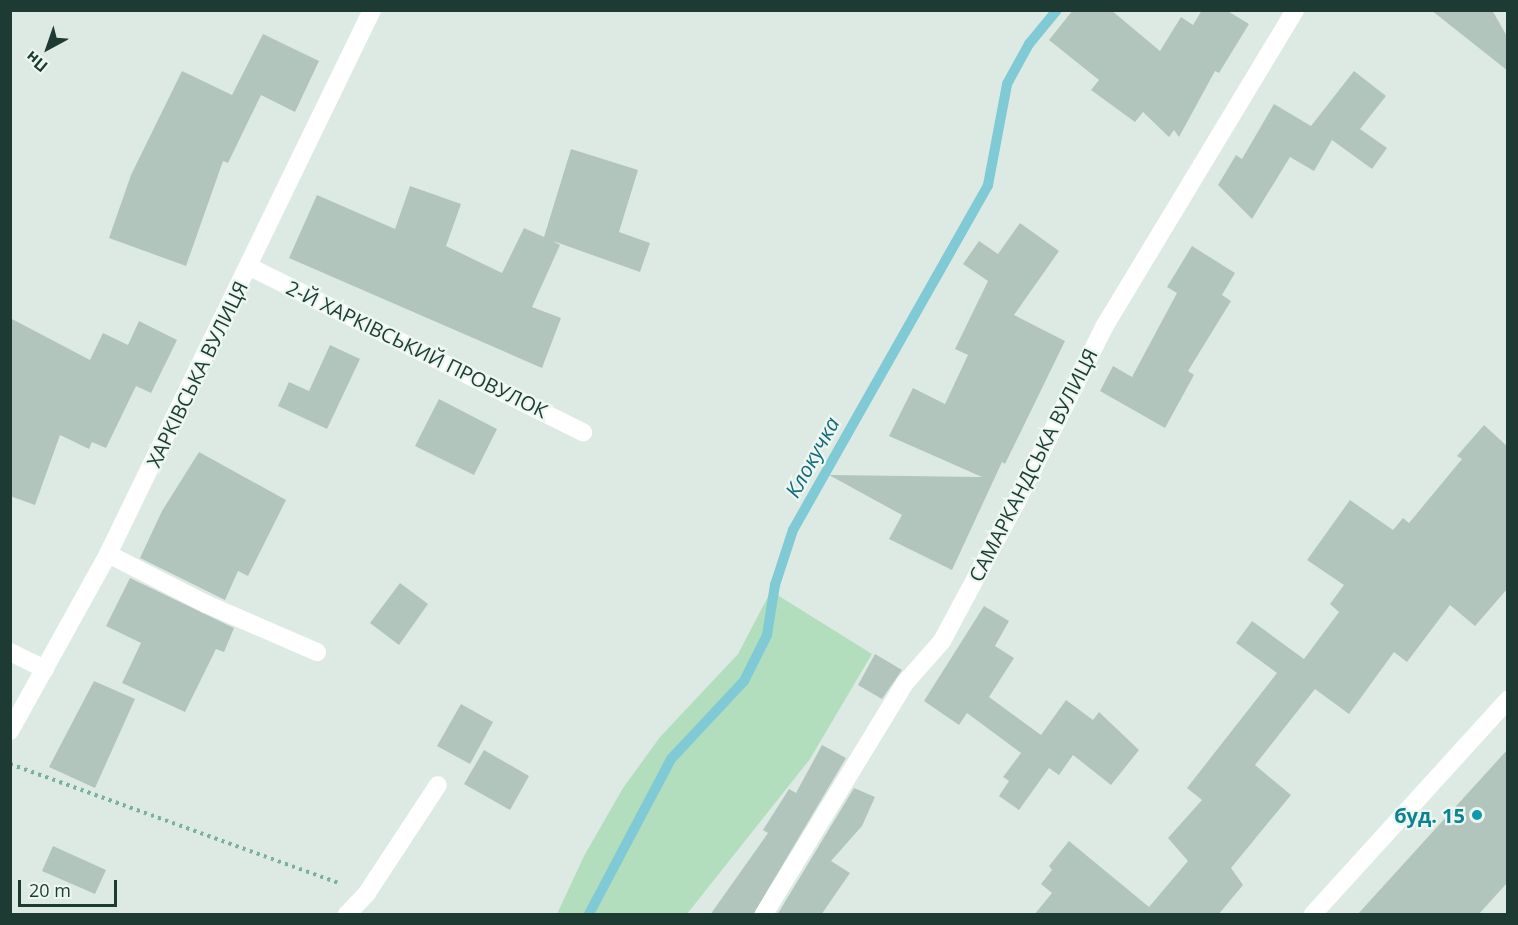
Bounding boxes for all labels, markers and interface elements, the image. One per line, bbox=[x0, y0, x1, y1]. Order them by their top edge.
north arrow bbox=[18, 18, 78, 78]
text: Пн bbox=[21, 46, 52, 77]
street label: 2-Й ХАРКІВСЬКИЙ ПРОВУЛОК bbox=[283, 275, 551, 423]
street label: ХАРКІВСЬКА ВУЛИЦЯ bbox=[141, 277, 253, 471]
street label: САМАРКАНДСЬКА ВУЛИЦЯ bbox=[964, 344, 1102, 586]
water label: Клокучка bbox=[780, 412, 844, 502]
place label: буд. 15 bbox=[1394, 803, 1465, 827]
marker: буд. 15 bbox=[1470, 808, 1484, 822]
scale bar bbox=[21, 868, 120, 906]
text: 20 m bbox=[29, 878, 71, 902]

